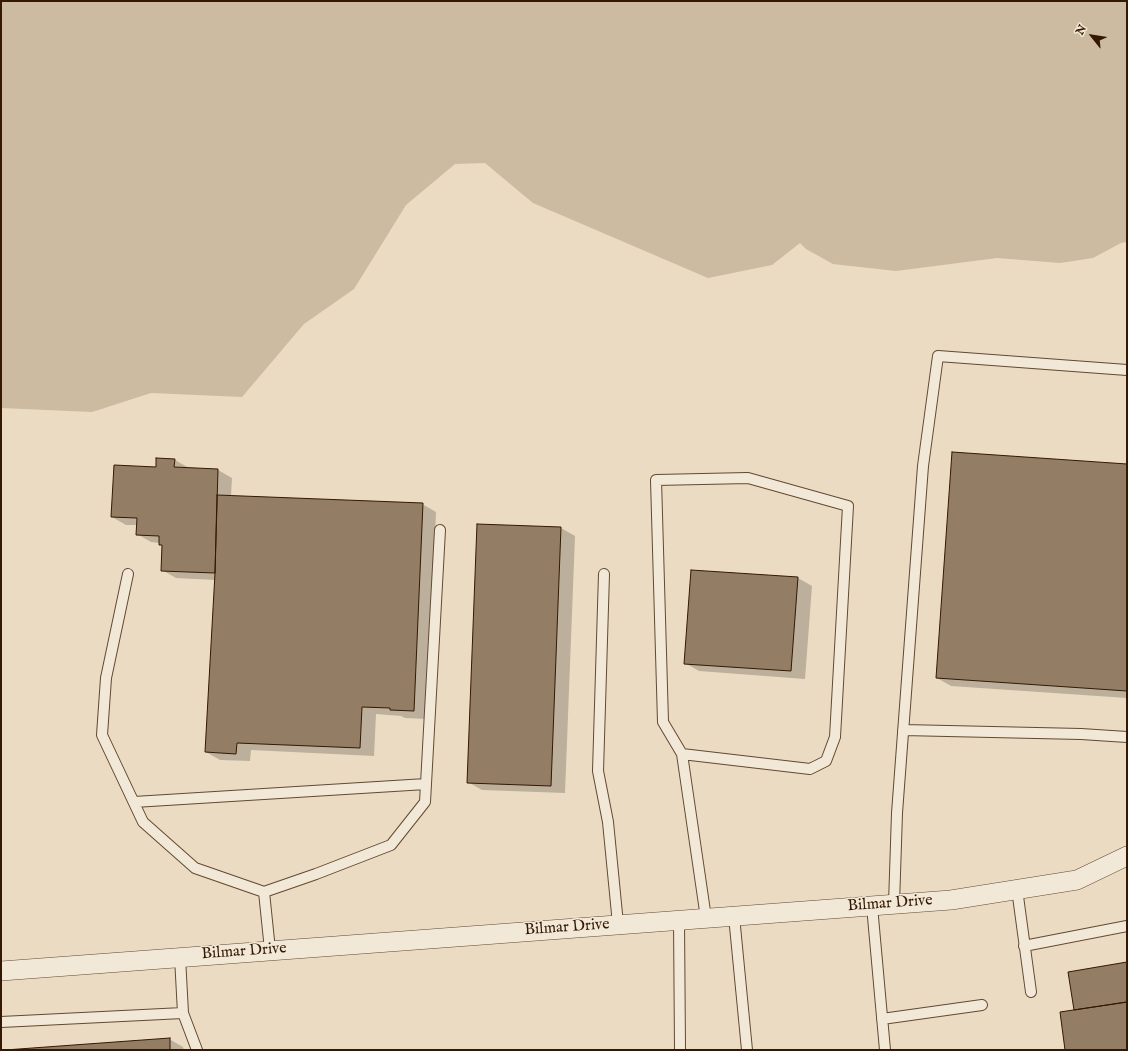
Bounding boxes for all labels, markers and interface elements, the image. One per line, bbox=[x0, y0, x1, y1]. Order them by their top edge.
north arrow bbox=[1072, 16, 1112, 56]
text: N bbox=[1073, 22, 1090, 38]
street label: Bilmar Drive bbox=[847, 891, 933, 917]
street label: Bilmar Drive bbox=[524, 915, 610, 941]
street label: Bilmar Drive bbox=[201, 939, 287, 965]

